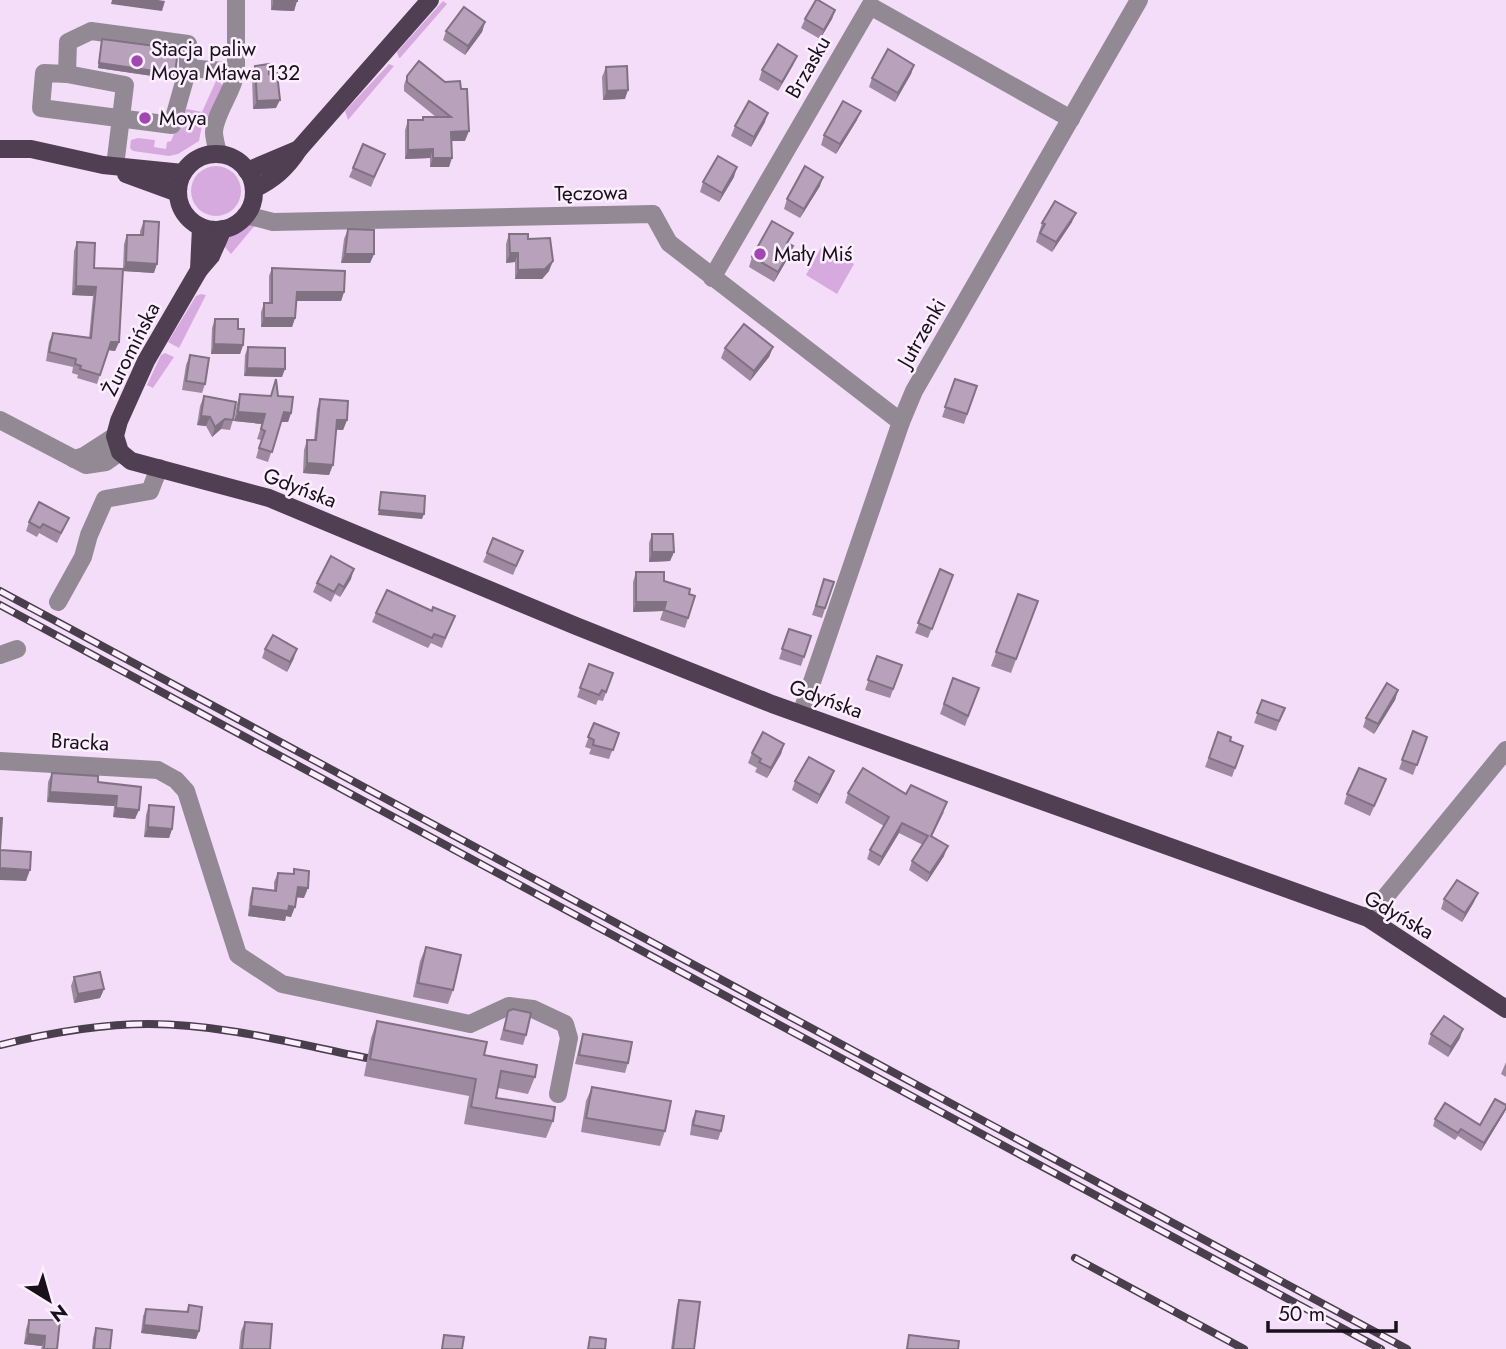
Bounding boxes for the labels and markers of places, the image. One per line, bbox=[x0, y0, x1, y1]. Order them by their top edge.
place label: Stacja paliw Moya Mława 132 bbox=[151, 34, 300, 88]
marker: Stacja paliw Moya Mława 132 bbox=[129, 53, 145, 69]
place label: Moya bbox=[159, 103, 207, 133]
marker: Moya bbox=[137, 110, 153, 126]
place label: Mały Miś bbox=[774, 239, 853, 269]
marker: Mały Miś bbox=[752, 246, 768, 262]

